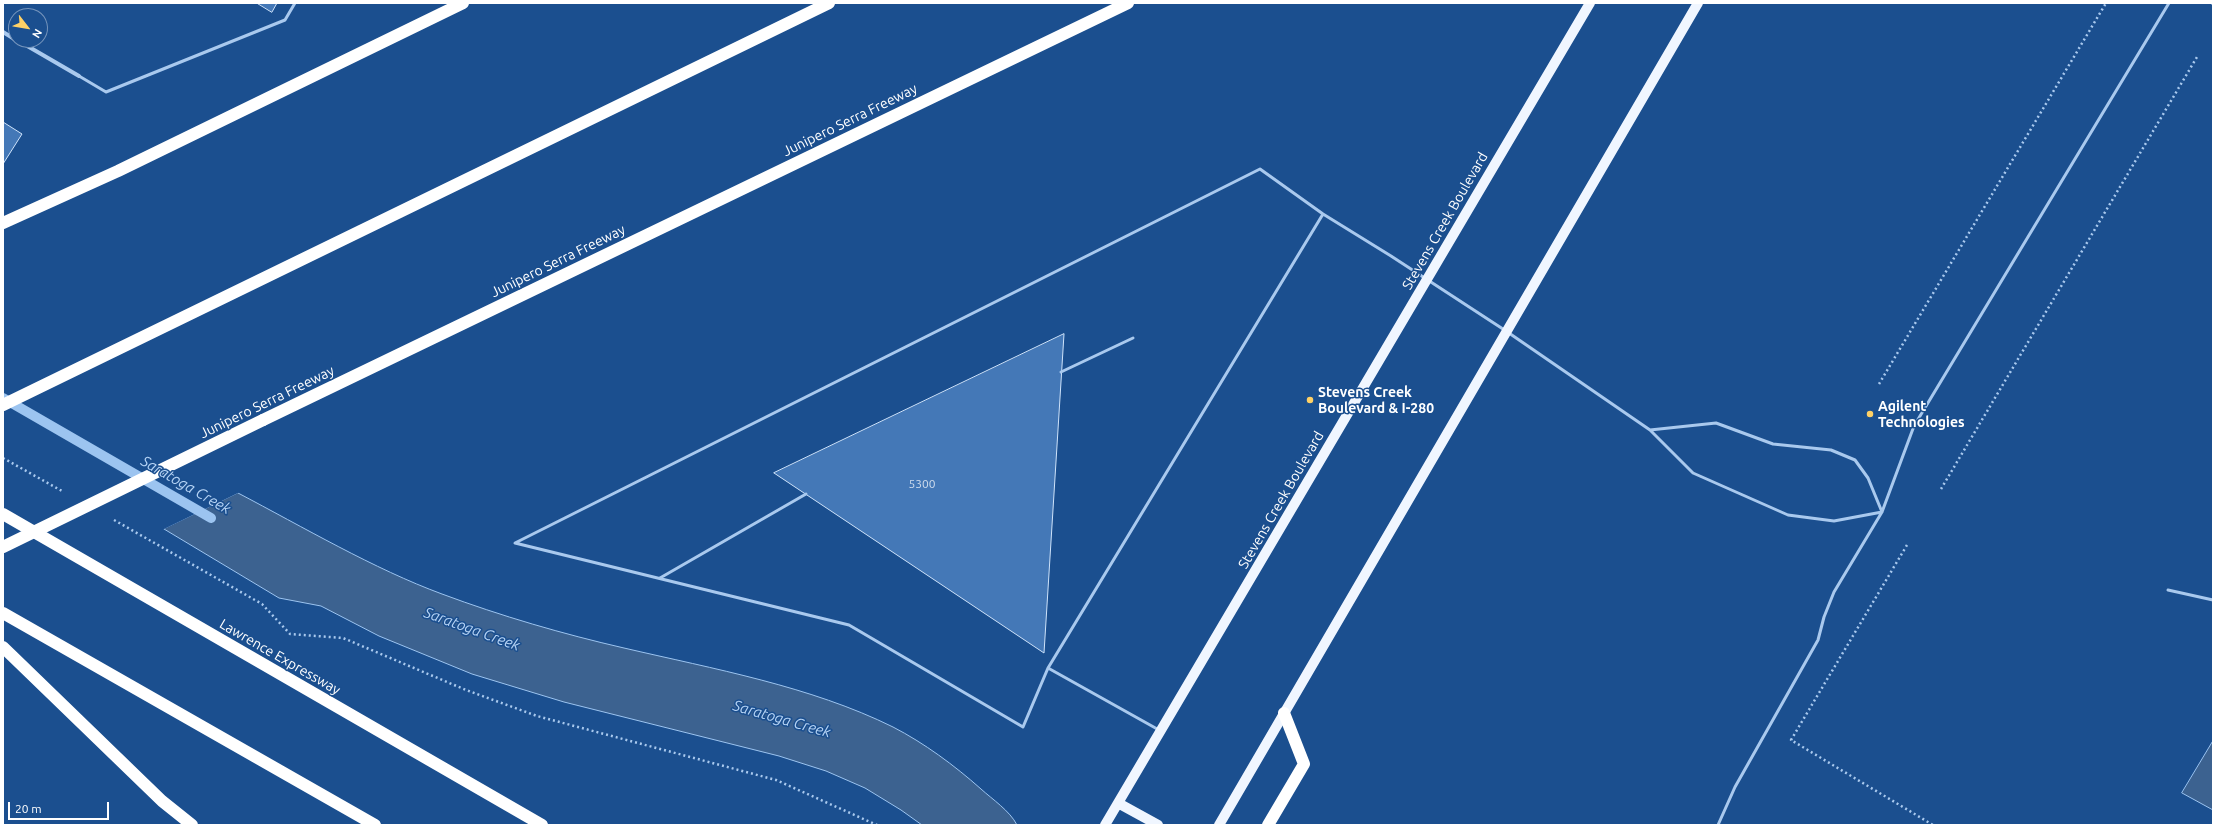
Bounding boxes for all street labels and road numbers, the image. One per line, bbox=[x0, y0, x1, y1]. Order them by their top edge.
street label: Junipero Serra Freeway bbox=[780, 80, 920, 160]
street label: Stevens Creek Boulevard bbox=[1399, 149, 1491, 293]
street label: Junipero Serra Freeway bbox=[488, 221, 628, 301]
street label: Junipero Serra Freeway bbox=[197, 362, 337, 442]
street label: Stevens Creek Boulevard bbox=[1235, 428, 1327, 572]
street label: Lawrence Expressway bbox=[217, 616, 343, 698]

